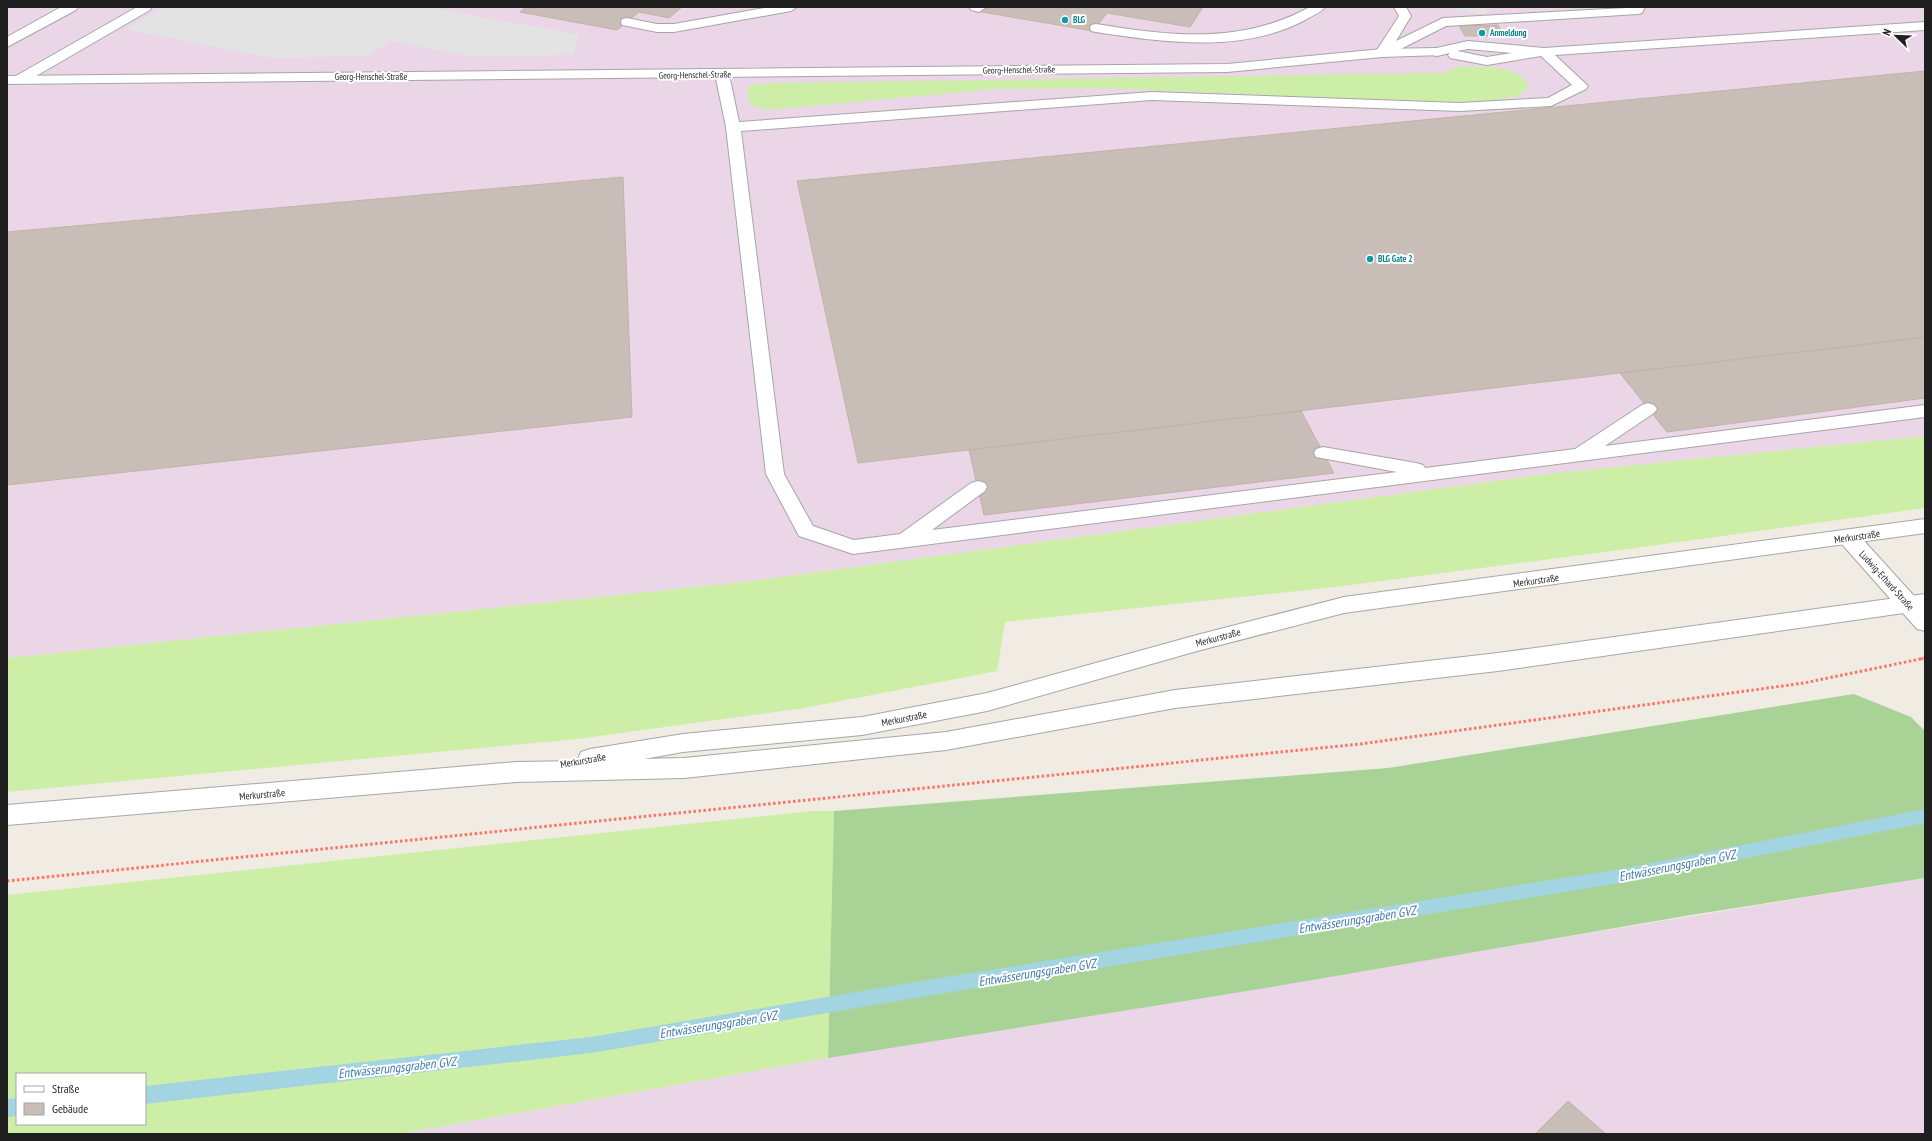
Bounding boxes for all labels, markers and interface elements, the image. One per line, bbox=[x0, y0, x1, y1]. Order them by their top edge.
place label: BLG bbox=[1073, 14, 1086, 25]
marker: BLG bbox=[1060, 15, 1070, 25]
north arrow bbox=[1876, 16, 1916, 56]
place label: Anmeldung bbox=[1489, 27, 1527, 38]
text: N bbox=[1879, 27, 1894, 38]
marker: Anmeldung bbox=[1477, 28, 1487, 38]
street label: Georg-Henschel-Straße bbox=[983, 63, 1056, 76]
street label: Georg-Henschel-Straße bbox=[659, 68, 732, 81]
street label: Georg-Henschel-Straße bbox=[335, 71, 408, 82]
place label: BLG Gate 2 bbox=[1378, 253, 1413, 264]
marker: BLG Gate 2 bbox=[1365, 254, 1375, 264]
street label: Merkurstraße bbox=[1833, 527, 1881, 546]
street label: Ludwig-Erhard-Straße bbox=[1856, 548, 1917, 613]
street label: Merkurstraße bbox=[1512, 571, 1560, 590]
street label: Merkurstraße bbox=[1194, 625, 1242, 650]
street label: Merkurstraße bbox=[880, 708, 928, 729]
street label: Merkurstraße bbox=[559, 750, 607, 771]
street label: Merkurstraße bbox=[239, 786, 286, 803]
water label: Entwässerungsgraben GVZ bbox=[1617, 845, 1739, 885]
water label: Entwässerungsgraben GVZ bbox=[1297, 901, 1419, 937]
water label: Entwässerungsgraben GVZ bbox=[977, 954, 1099, 990]
water label: Entwässerungsgraben GVZ bbox=[658, 1006, 780, 1042]
water label: Entwässerungsgraben GVZ bbox=[337, 1053, 459, 1082]
legend bbox=[16, 1073, 146, 1125]
text: Straße bbox=[52, 1081, 79, 1096]
text: Gebäude bbox=[52, 1101, 88, 1116]

